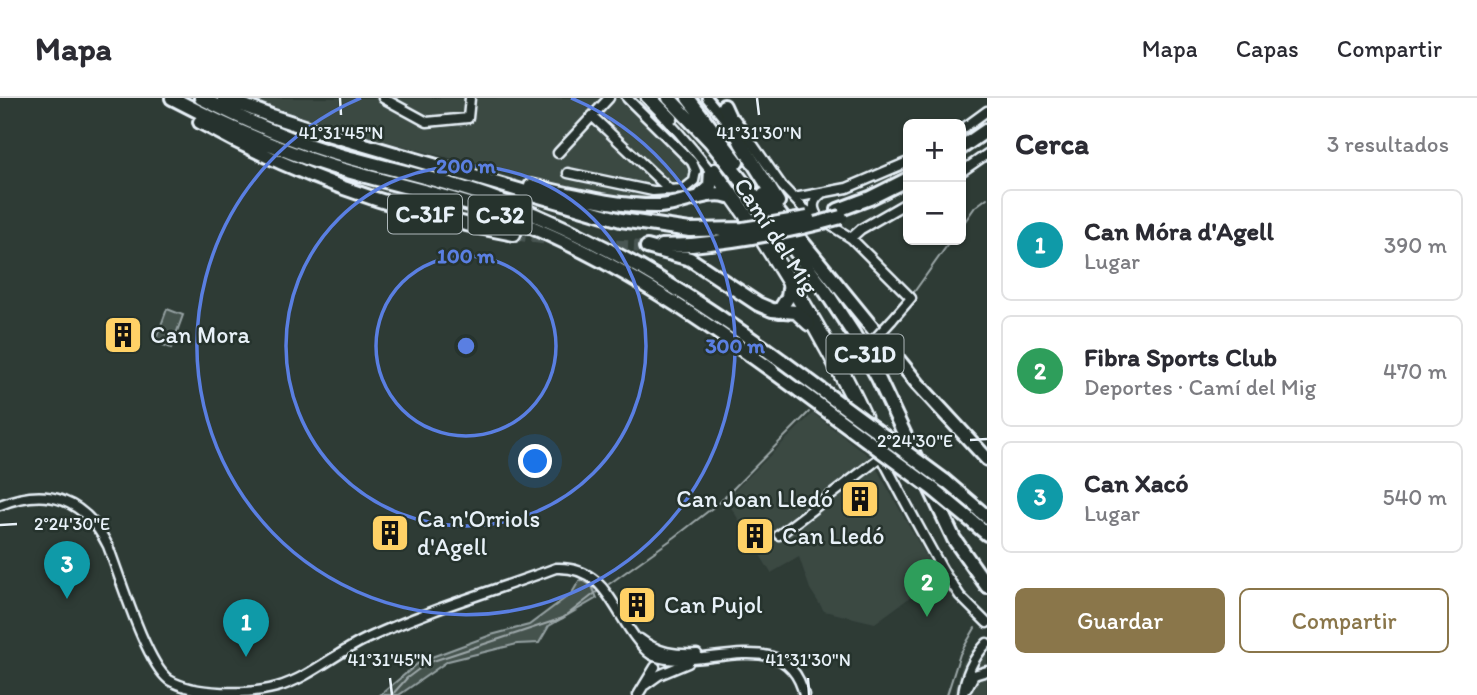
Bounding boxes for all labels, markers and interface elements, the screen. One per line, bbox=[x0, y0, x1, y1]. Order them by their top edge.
text: Mapa bbox=[35, 29, 112, 68]
text: Mapa bbox=[1142, 34, 1198, 63]
text: Capas bbox=[1236, 34, 1299, 63]
text: Compartir bbox=[1337, 34, 1442, 63]
map controls bbox=[903, 119, 966, 245]
button: + bbox=[903, 119, 966, 182]
text: 41°31'45"N bbox=[299, 122, 383, 144]
text: 41°31'30"N bbox=[716, 122, 802, 144]
text: Cerca bbox=[1015, 125, 1089, 162]
text: 3 resultados bbox=[1327, 130, 1449, 158]
text: 200 m bbox=[436, 153, 496, 178]
street label: Camí del Mig bbox=[728, 172, 825, 300]
button: − bbox=[903, 182, 966, 245]
road number: C-31F bbox=[388, 195, 462, 234]
road number: C-32 bbox=[468, 196, 532, 234]
text: Can Móra d'Agell bbox=[1084, 215, 1274, 247]
text: 1 bbox=[1035, 231, 1045, 259]
text: 390 m bbox=[1384, 231, 1447, 259]
text: 100 m bbox=[437, 243, 495, 268]
text: Lugar bbox=[1084, 247, 1140, 275]
building icon: Can Mora bbox=[102, 314, 144, 356]
place label: Can Mora bbox=[150, 320, 251, 349]
text: 300 m bbox=[705, 333, 765, 358]
centre of rings bbox=[454, 334, 478, 358]
road number: C-31D bbox=[826, 334, 903, 374]
text: Fibra Sports Club bbox=[1084, 341, 1277, 373]
text: 2 bbox=[1034, 357, 1046, 385]
text: 470 m bbox=[1383, 357, 1447, 385]
text: Deportes · Camí del Mig bbox=[1084, 373, 1316, 401]
text: 2°24'30"E bbox=[877, 430, 953, 452]
your location bbox=[518, 444, 552, 478]
text: Can Xacó bbox=[1084, 467, 1189, 499]
building icon: Can Joan Lledó bbox=[839, 478, 881, 520]
text: 3 bbox=[1034, 483, 1046, 511]
text: 540 m bbox=[1382, 483, 1447, 511]
place label: Can Joan Lledó bbox=[676, 484, 833, 513]
text: Lugar bbox=[1084, 499, 1140, 527]
place label: Ca n'Orriols d'Agell bbox=[417, 504, 540, 561]
building icon: Ca n'Orriols d'Agell bbox=[369, 512, 411, 554]
text: 2°24'30"E bbox=[34, 513, 110, 535]
building icon: Can Lledó bbox=[734, 515, 776, 557]
place label: Can Lledó bbox=[782, 521, 885, 550]
pin: 3 bbox=[44, 541, 90, 599]
pin: 2 bbox=[904, 559, 950, 617]
building icon: Can Pujol bbox=[616, 584, 658, 626]
button: Guardar bbox=[1015, 588, 1225, 653]
button: Compartir bbox=[1239, 588, 1449, 653]
place label: Can Pujol bbox=[664, 590, 763, 619]
pin: 1 bbox=[223, 599, 269, 657]
text: 41°31'45"N bbox=[348, 649, 432, 671]
text: 41°31'30"N bbox=[765, 649, 851, 671]

